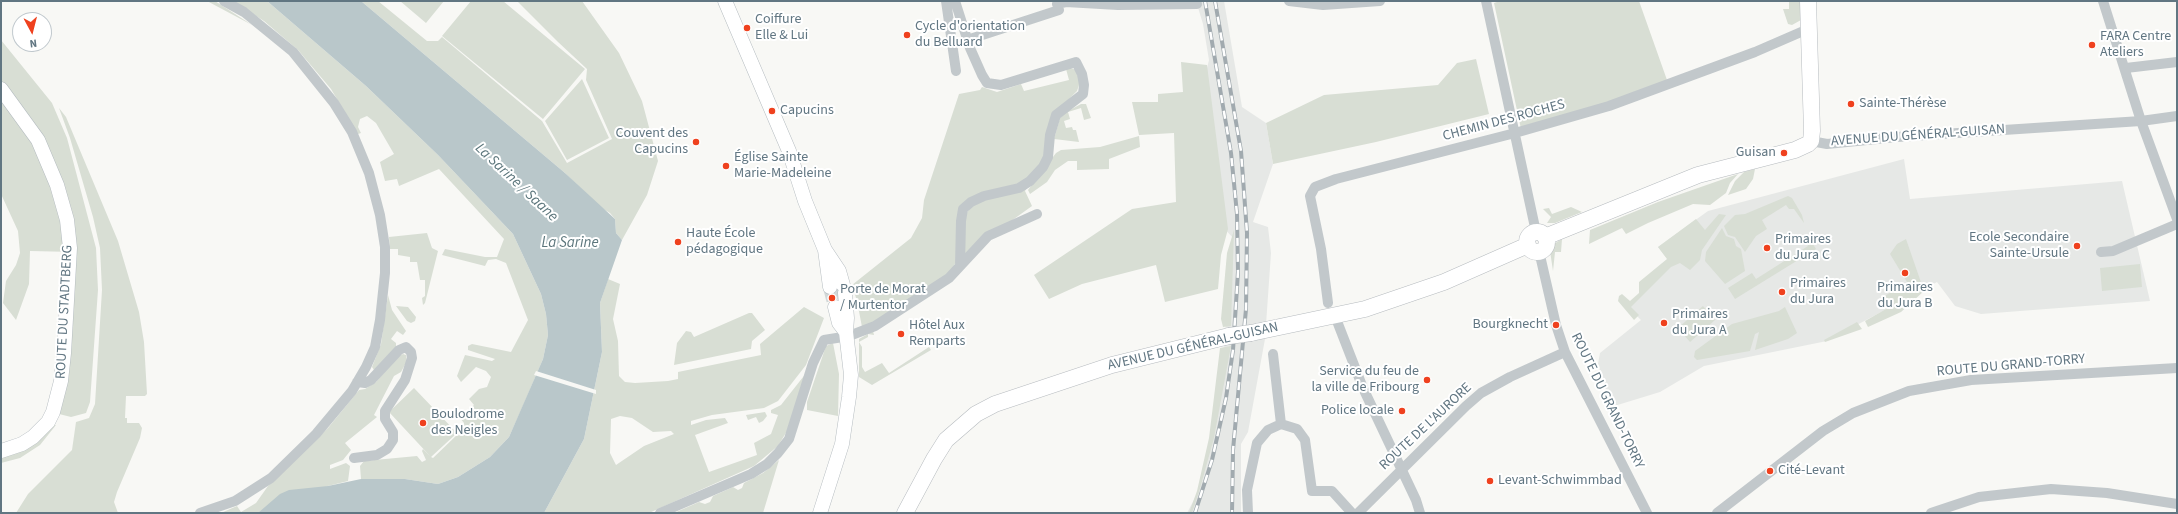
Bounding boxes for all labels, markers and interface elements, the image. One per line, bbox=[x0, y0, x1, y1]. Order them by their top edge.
north arrow bbox=[12, 12, 52, 52]
place label: Coiffure Elle & Lui bbox=[755, 12, 808, 44]
place label: Cycle d'orientation du Belluard bbox=[915, 19, 1025, 52]
marker: Coiffure Elle & Lui bbox=[742, 23, 752, 33]
place label: FARA Centre Ateliers bbox=[2100, 29, 2171, 62]
marker: Cycle d'orientation du Belluard bbox=[902, 30, 912, 40]
text: N bbox=[29, 36, 38, 51]
marker: FARA Centre Ateliers bbox=[2087, 40, 2097, 50]
place label: Sainte-Thérèse bbox=[1859, 96, 1946, 112]
street label: CHEMIN DES ROCHES bbox=[1441, 97, 1567, 145]
marker: Sainte-Thérèse bbox=[1846, 99, 1856, 109]
place label: Capucins bbox=[780, 103, 834, 119]
marker: Capucins bbox=[767, 106, 777, 116]
street label: AVENUE DU GÉNÉRAL-GUISAN bbox=[1830, 122, 2006, 150]
place label: Couvent des Capucins bbox=[616, 126, 688, 158]
marker: Couvent des Capucins bbox=[691, 137, 701, 147]
water label: La Sarine / Saane bbox=[471, 140, 561, 226]
place label: Guisan bbox=[1736, 145, 1776, 161]
marker: Guisan bbox=[1779, 148, 1789, 158]
place label: Église Sainte Marie-Madeleine bbox=[734, 150, 831, 182]
marker: Église Sainte Marie-Madeleine bbox=[721, 161, 731, 171]
place label: Haute École pédagogique bbox=[686, 226, 763, 258]
place label: Ecole Secondaire Sainte-Ursule bbox=[1969, 230, 2069, 262]
place label: Primaires du Jura C bbox=[1775, 232, 1831, 264]
water label: La Sarine bbox=[541, 235, 599, 253]
marker: Haute École pédagogique bbox=[673, 237, 683, 247]
marker: Ecole Secondaire Sainte-Ursule bbox=[2072, 241, 2082, 251]
marker: Primaires du Jura C bbox=[1762, 243, 1772, 253]
street label: ROUTE DU STADTBERG bbox=[53, 245, 77, 379]
marker: Primaires du Jura B bbox=[1900, 268, 1910, 278]
place label: Primaires du Jura bbox=[1790, 276, 1846, 308]
place label: Primaires du Jura B bbox=[1877, 280, 1933, 312]
place label: Porte de Morat / Murtentor bbox=[840, 282, 926, 314]
marker: Primaires du Jura bbox=[1777, 287, 1787, 297]
marker: Porte de Morat / Murtentor bbox=[827, 293, 837, 303]
place label: Primaires du Jura A bbox=[1672, 307, 1728, 340]
place label: Bourgknecht bbox=[1473, 317, 1548, 333]
place label: Hôtel Aux Remparts bbox=[909, 318, 965, 350]
marker: Primaires du Jura A bbox=[1659, 318, 1669, 328]
street label: AVENUE DU GÉNÉRAL-GUISAN bbox=[1106, 319, 1280, 375]
marker: Bourgknecht bbox=[1551, 320, 1561, 330]
marker: Hôtel Aux Remparts bbox=[896, 329, 906, 339]
street label: ROUTE DU GRAND-TORRY bbox=[1567, 330, 1647, 472]
street label: ROUTE DU GRAND-TORRY bbox=[1936, 351, 2086, 381]
place label: Service du feu de la ville de Fribourg bbox=[1312, 364, 1419, 396]
marker: Service du feu de la ville de Fribourg bbox=[1422, 375, 1432, 385]
street label: ROUTE DE L'AURORE bbox=[1376, 380, 1476, 474]
place label: Police locale bbox=[1321, 403, 1394, 419]
marker: Police locale bbox=[1397, 406, 1407, 416]
place label: Boulodrome des Neigles bbox=[431, 407, 504, 440]
marker: Boulodrome des Neigles bbox=[418, 418, 428, 428]
place label: Cité-Levant bbox=[1778, 463, 1845, 479]
marker: Cité-Levant bbox=[1765, 466, 1775, 476]
place label: Levant-Schwimmbad bbox=[1498, 473, 1622, 489]
marker: Levant-Schwimmbad bbox=[1485, 476, 1495, 486]

